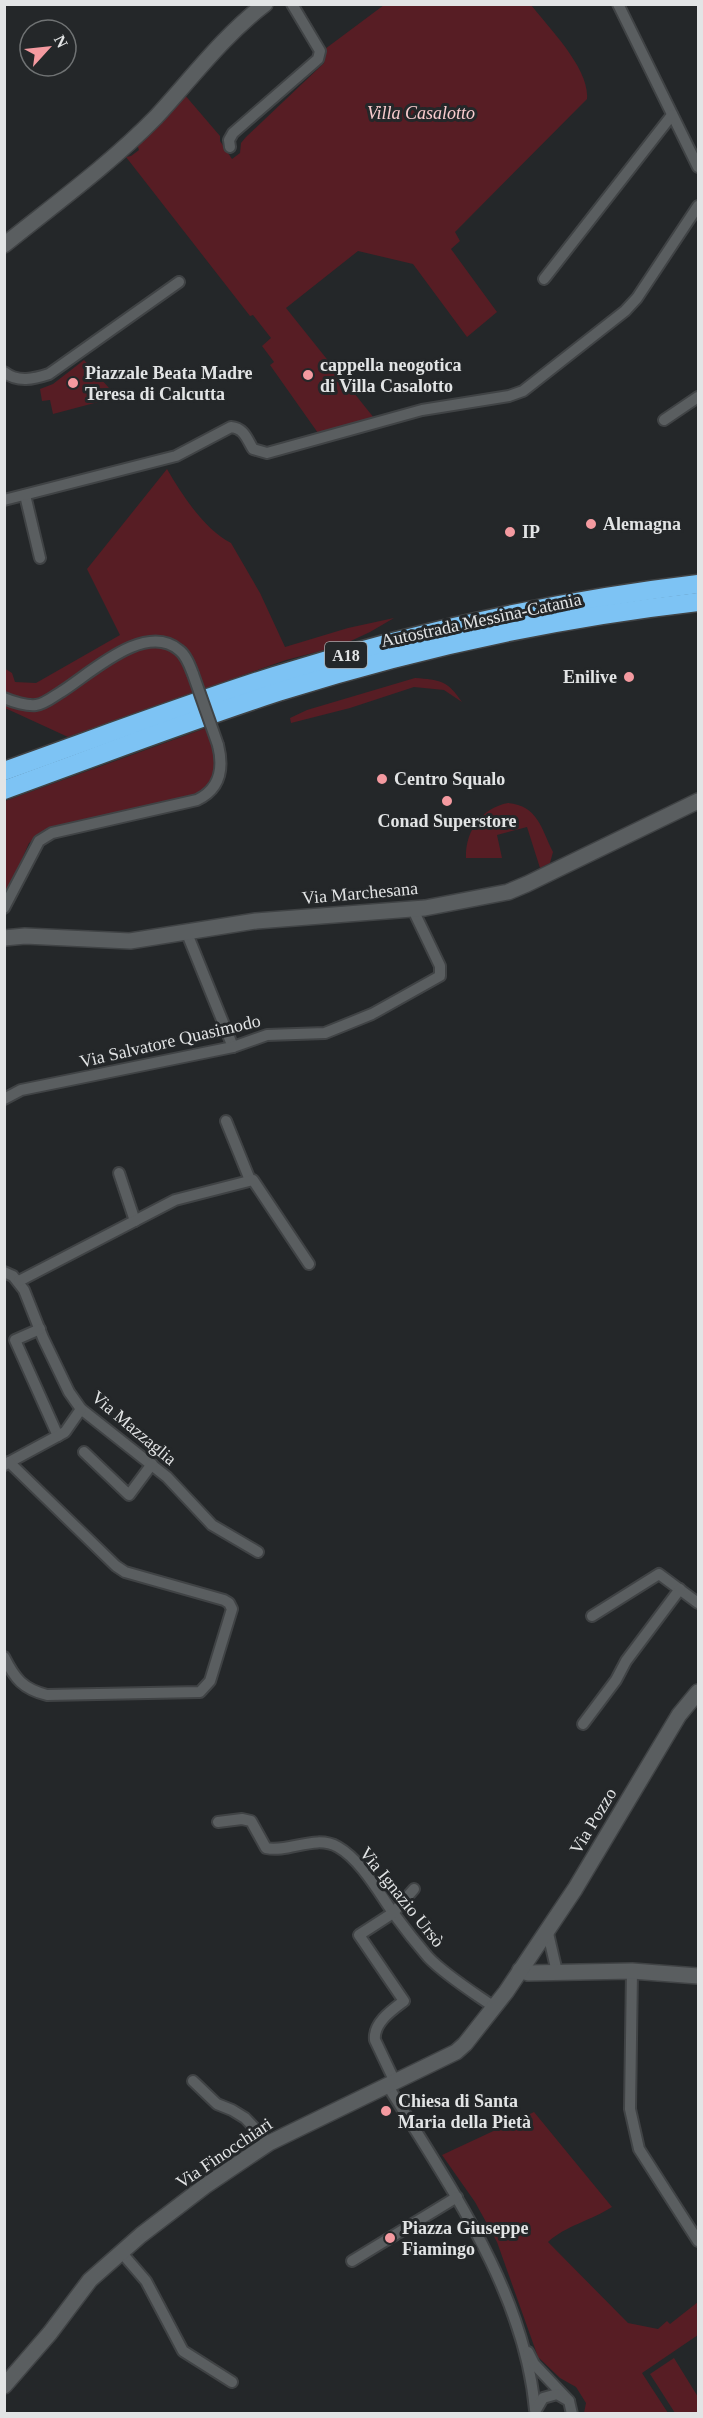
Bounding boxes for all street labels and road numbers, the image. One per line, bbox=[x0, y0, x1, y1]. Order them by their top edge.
street label: Autostrada Messina-Catania bbox=[379, 589, 583, 651]
road number: A18 bbox=[325, 642, 367, 668]
street label: Via Marchesana bbox=[301, 878, 419, 908]
street label: Via Salvatore Quasimodo bbox=[78, 1010, 262, 1072]
street label: Via Mazzaglia bbox=[88, 1387, 180, 1469]
street label: Via Pozzo bbox=[566, 1784, 620, 1858]
street label: Via Ignazio Ursò bbox=[356, 1843, 448, 1951]
street label: Via Finocchiari bbox=[172, 2114, 276, 2192]

